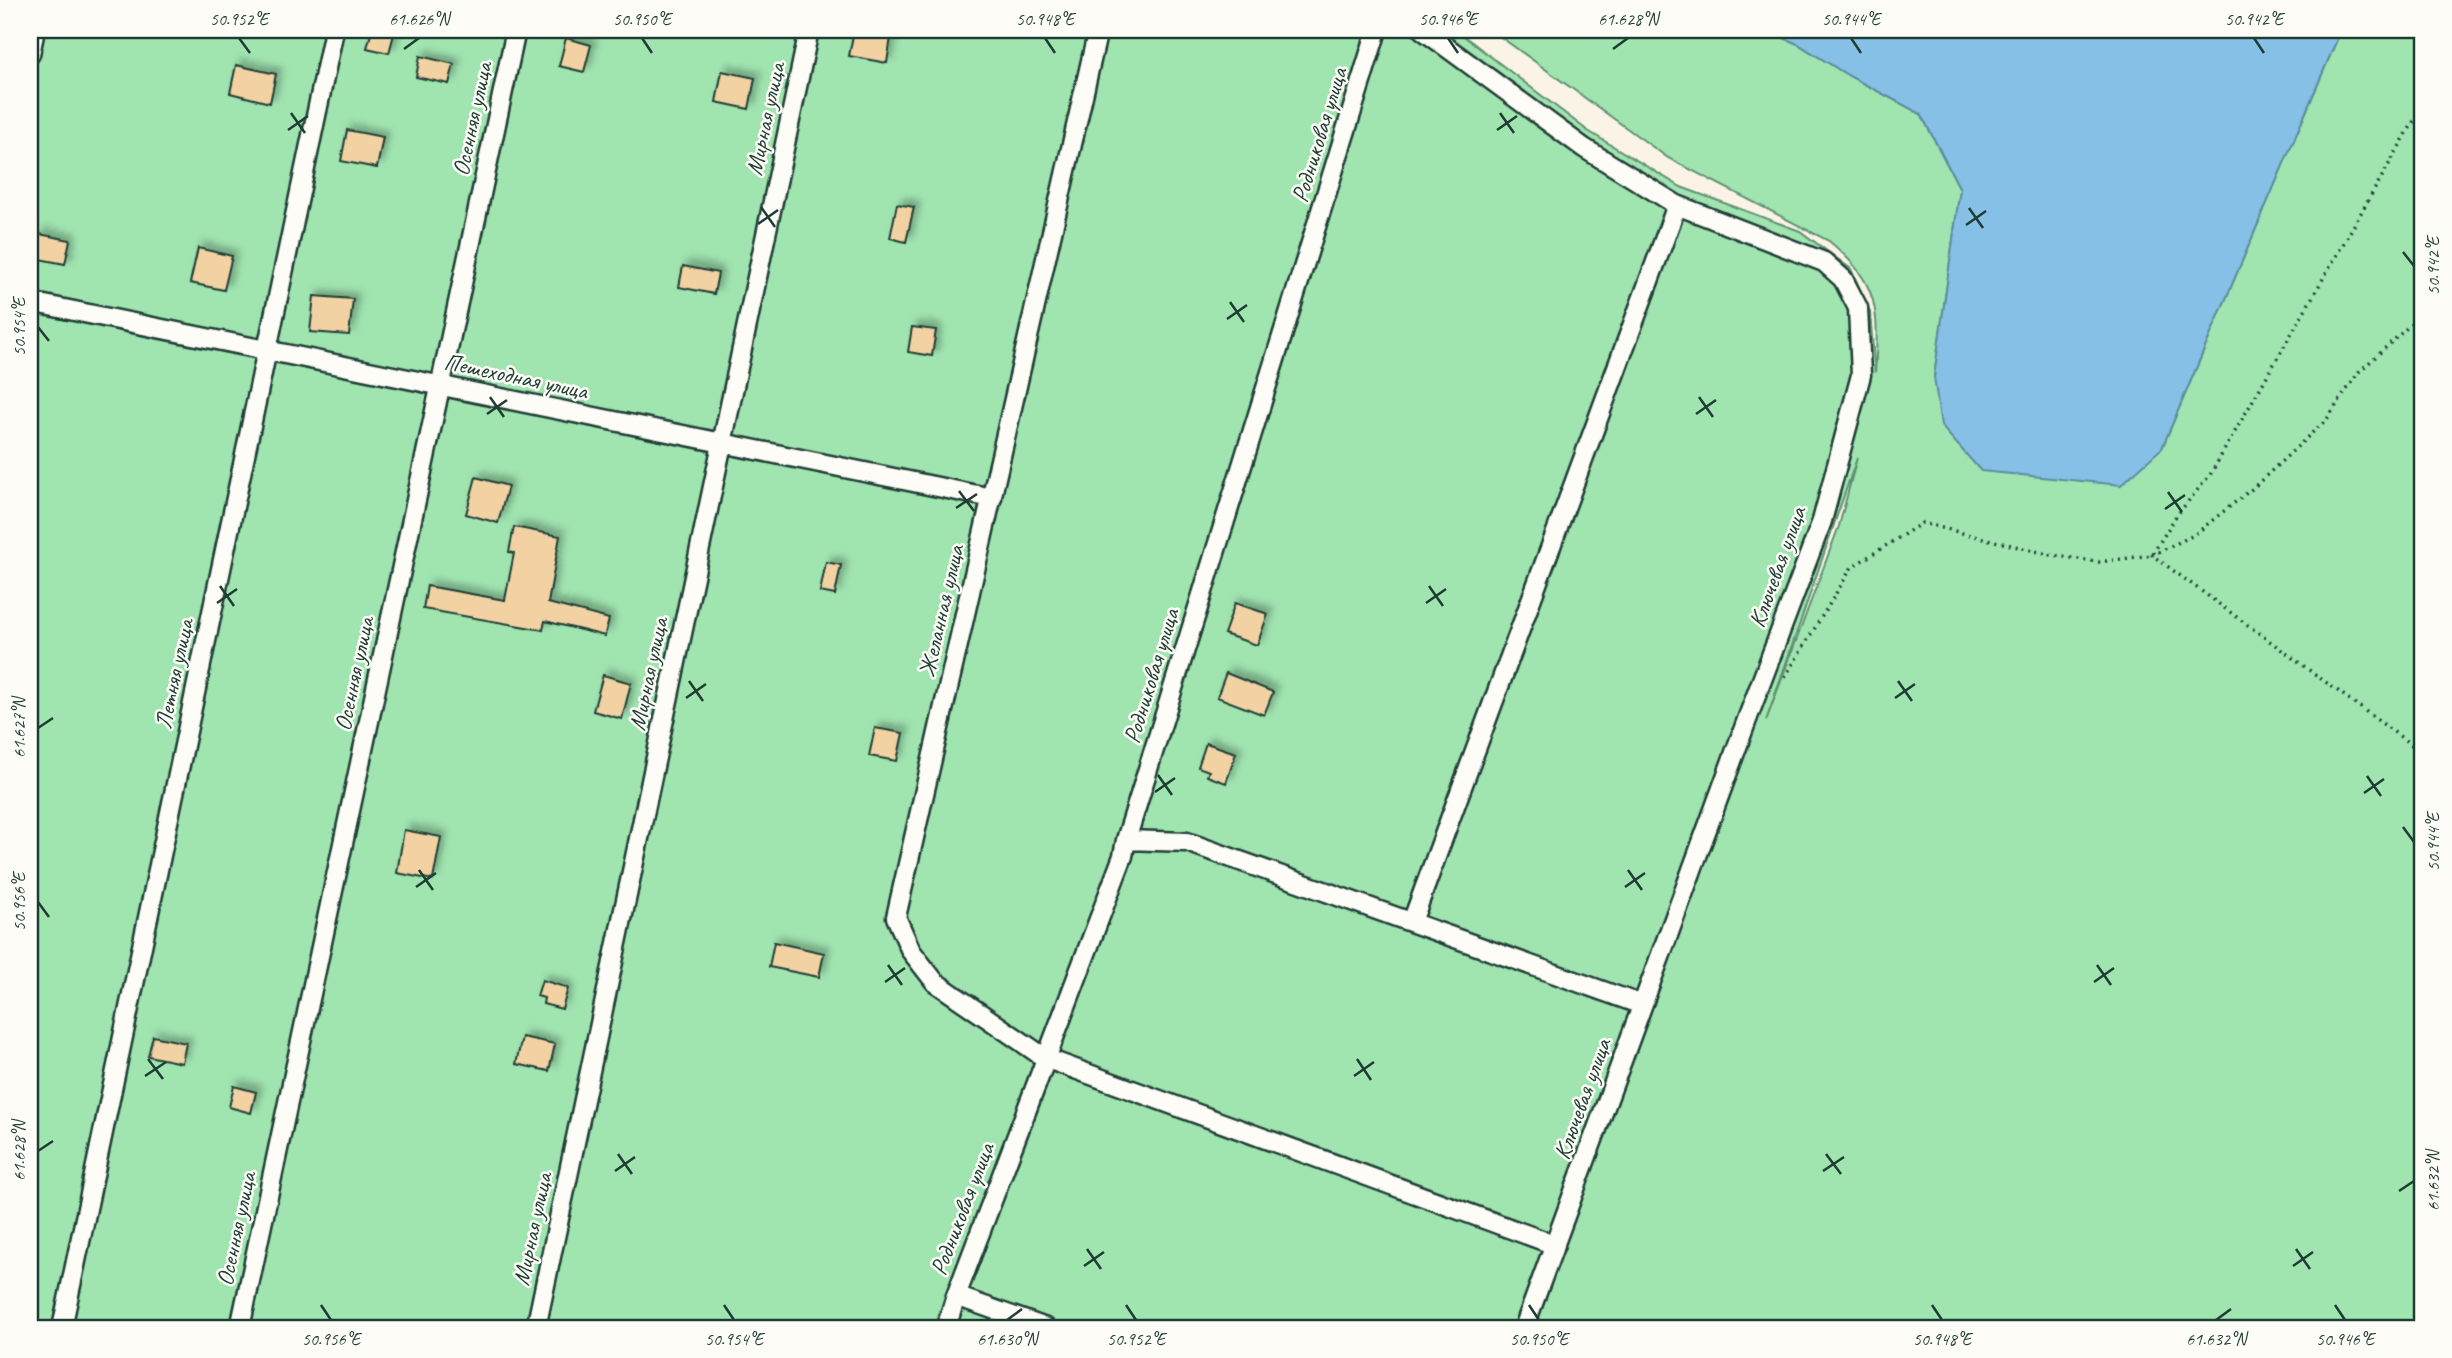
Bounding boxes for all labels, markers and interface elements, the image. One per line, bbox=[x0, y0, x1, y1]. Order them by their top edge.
text: 50.952°E bbox=[210, 8, 271, 30]
text: 61.626°N bbox=[389, 8, 452, 30]
text: 50.950°E bbox=[613, 8, 674, 30]
text: 50.948°E bbox=[1016, 8, 1077, 30]
text: 50.946°E bbox=[1419, 8, 1480, 30]
text: 61.628°N bbox=[1598, 8, 1661, 30]
text: 50.944°E bbox=[1822, 8, 1883, 30]
text: 50.942°E bbox=[2225, 8, 2286, 30]
street label: Осенняя улица bbox=[445, 57, 499, 179]
street label: Мирная улица bbox=[738, 58, 792, 178]
street label: Родниковая улица bbox=[1284, 63, 1354, 206]
text: 50.942°E bbox=[2422, 234, 2444, 295]
text: 50.954°E bbox=[8, 295, 30, 356]
street label: Пешеходная улица bbox=[442, 346, 592, 406]
street label: Ключевая улица bbox=[1741, 501, 1813, 631]
street label: Желанная улица bbox=[911, 541, 971, 680]
street label: Родниковая улица bbox=[1116, 604, 1186, 747]
street label: Осенняя улица bbox=[327, 612, 381, 734]
street label: Мирная улица bbox=[621, 613, 675, 733]
street label: Летняя улица bbox=[148, 614, 201, 732]
text: 61.627°N bbox=[8, 695, 30, 758]
text: 50.944°E bbox=[2422, 810, 2444, 871]
text: 50.956°E bbox=[8, 870, 30, 931]
street label: Ключевая улица bbox=[1546, 1033, 1618, 1163]
text: 61.628°N bbox=[8, 1118, 30, 1181]
street label: Родниковая улица bbox=[923, 1137, 1001, 1279]
text: 61.632°N bbox=[2422, 1148, 2444, 1211]
street label: Осенняя улица bbox=[209, 1167, 263, 1289]
street label: Мирная улица bbox=[505, 1168, 559, 1288]
text: 50.956°E bbox=[302, 1328, 363, 1350]
text: 50.954°E bbox=[705, 1328, 766, 1350]
text: 61.630°N bbox=[977, 1328, 1040, 1350]
text: 50.952°E bbox=[1107, 1328, 1168, 1350]
text: 50.950°E bbox=[1510, 1328, 1571, 1350]
text: 50.948°E bbox=[1913, 1328, 1974, 1350]
text: 61.632°N bbox=[2186, 1328, 2249, 1350]
text: 50.946°E bbox=[2316, 1328, 2377, 1350]

